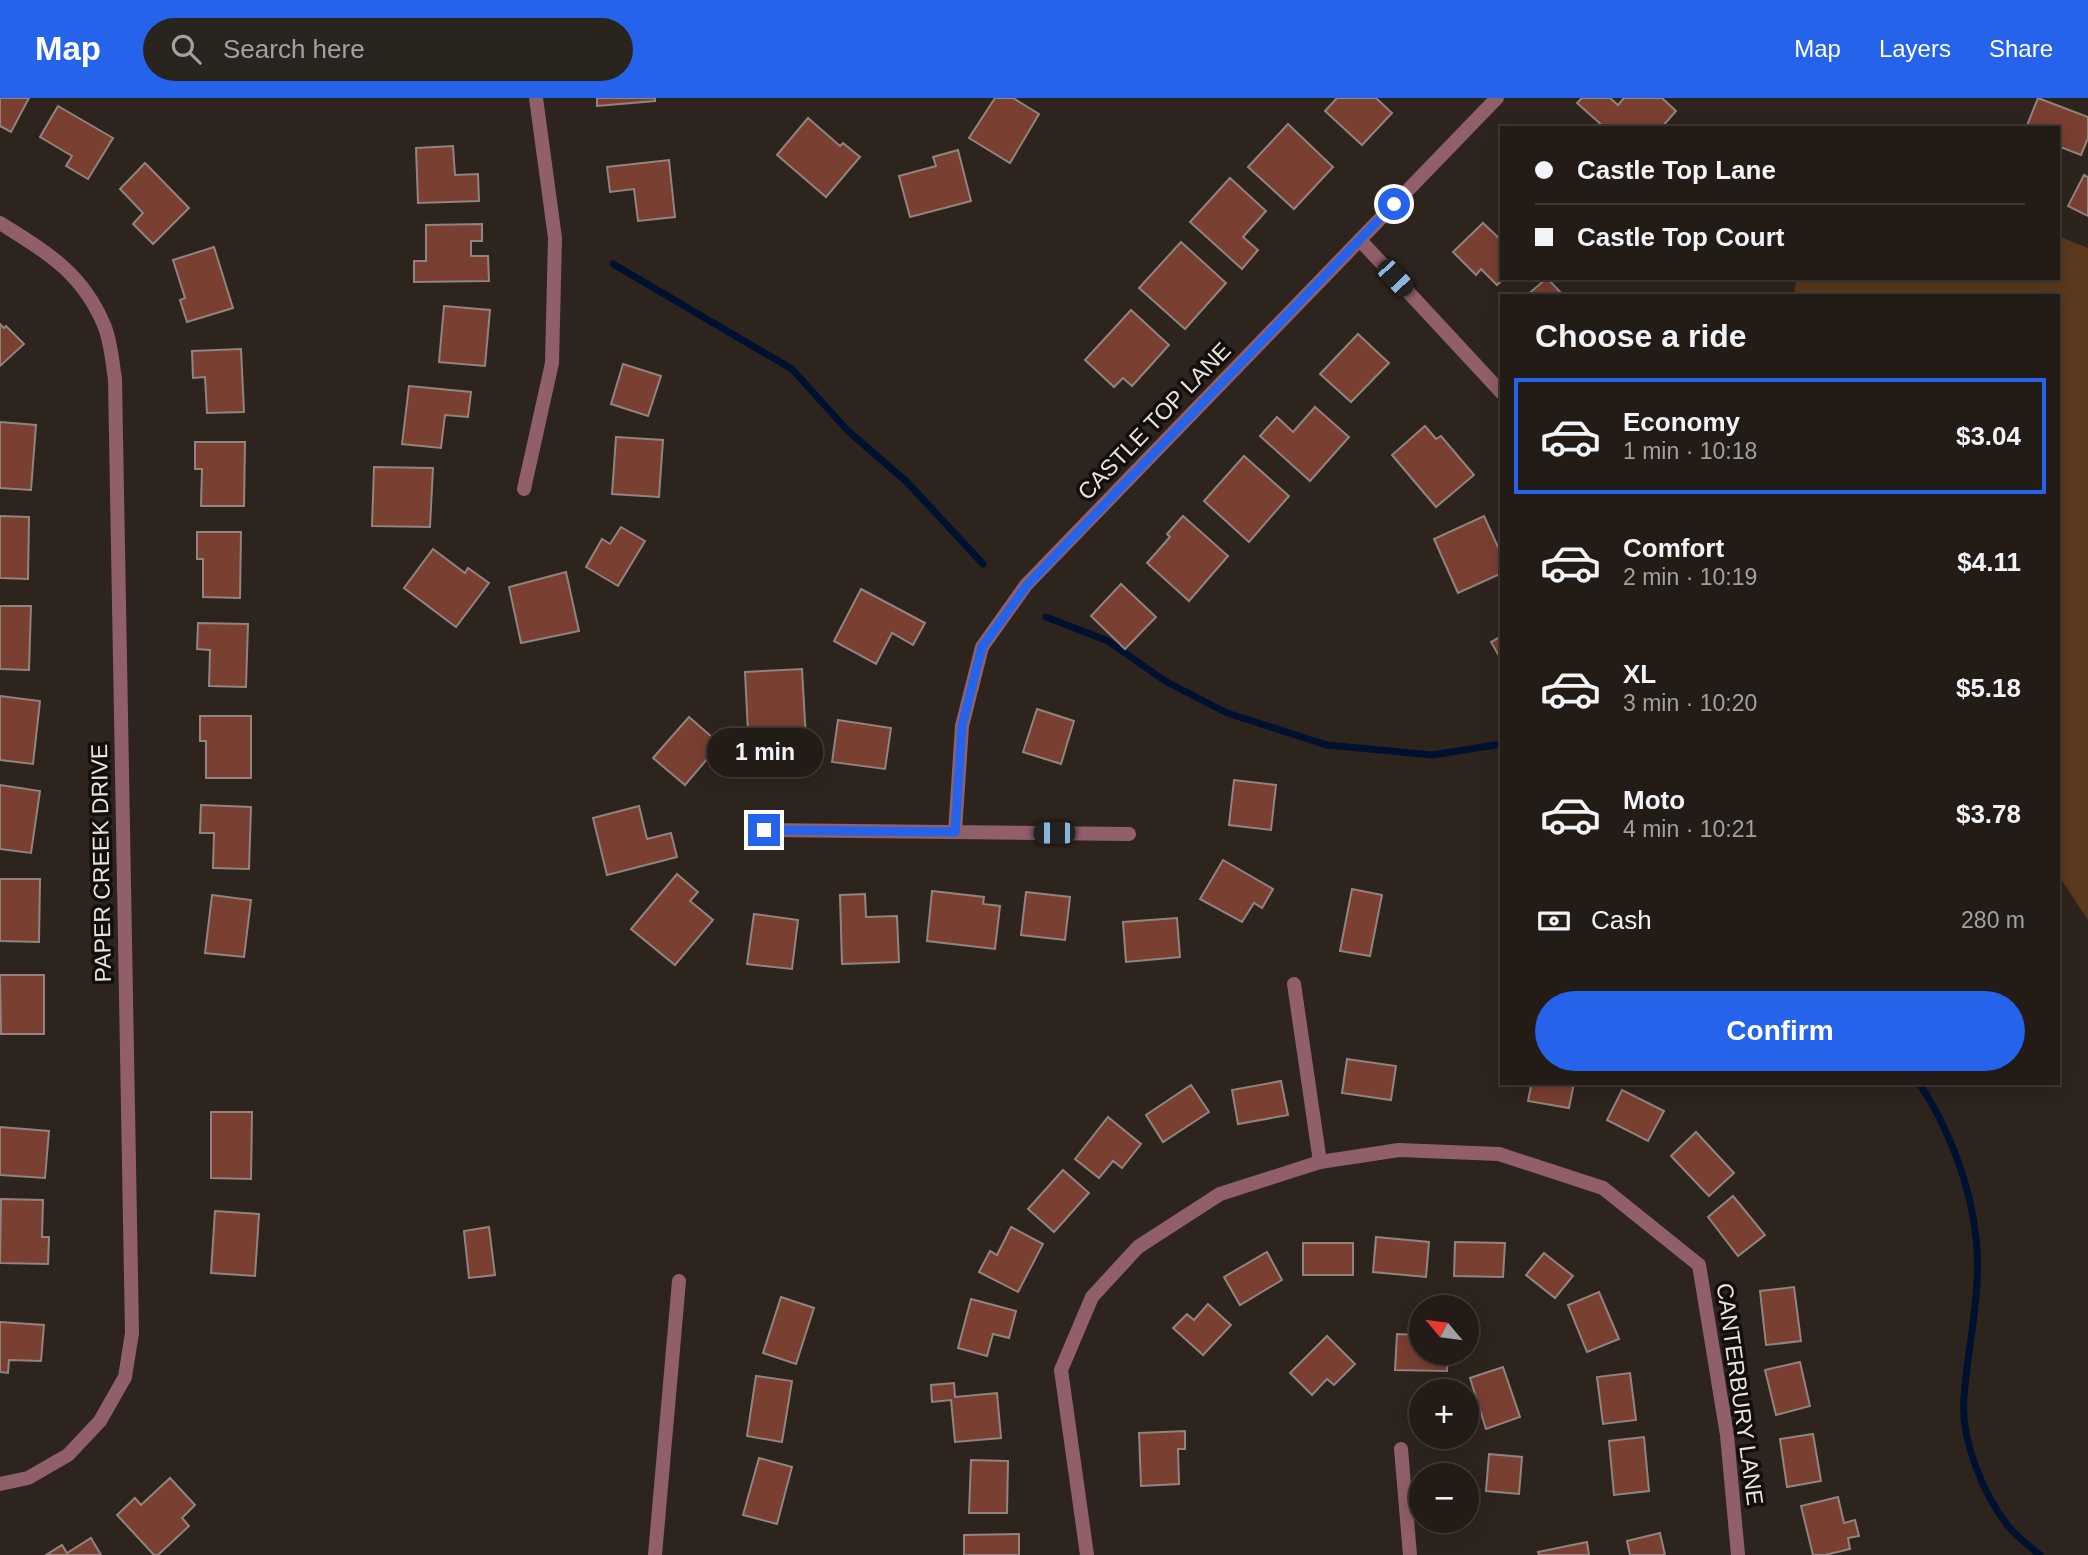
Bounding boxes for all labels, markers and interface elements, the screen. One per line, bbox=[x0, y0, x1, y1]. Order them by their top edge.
search box bbox=[143, 18, 633, 81]
text: Map bbox=[35, 30, 101, 67]
icon: search bbox=[167, 30, 205, 68]
text: Search here bbox=[223, 34, 365, 64]
text: Map bbox=[1794, 35, 1841, 62]
text: Layers bbox=[1879, 35, 1951, 62]
text: Share bbox=[1989, 35, 2053, 62]
text: Castle Top Lane bbox=[1577, 155, 1776, 185]
route start bbox=[1378, 188, 1410, 220]
text: Castle Top Court bbox=[1577, 222, 1785, 252]
car bbox=[1373, 255, 1418, 301]
text: Choose a ride bbox=[1535, 318, 1747, 354]
street label: CASTLE TOP LANE bbox=[1072, 337, 1236, 505]
icon: car bbox=[1539, 405, 1602, 468]
text: Economy bbox=[1623, 407, 1740, 437]
text: $3.04 bbox=[1956, 421, 2021, 451]
text: 1 min · 10:18 bbox=[1623, 438, 1757, 464]
icon: car bbox=[1539, 531, 1602, 594]
text: Comfort bbox=[1623, 533, 1724, 563]
text: $4.11 bbox=[1957, 547, 2021, 577]
text: 2 min · 10:19 bbox=[1623, 564, 1757, 590]
icon: car bbox=[1539, 657, 1602, 720]
text: XL bbox=[1623, 659, 1656, 689]
text: $5.18 bbox=[1956, 673, 2021, 703]
text: 3 min · 10:20 bbox=[1623, 690, 1757, 716]
callout: 1 min bbox=[706, 728, 822, 778]
text: 1 min bbox=[735, 739, 795, 765]
street label: PAPER CREEK DRIVE bbox=[86, 743, 116, 983]
icon: car bbox=[1539, 783, 1602, 846]
text: Moto bbox=[1623, 785, 1685, 815]
text: $3.78 bbox=[1956, 799, 2021, 829]
route end bbox=[748, 814, 780, 846]
text: 4 min · 10:21 bbox=[1623, 816, 1757, 842]
car bbox=[1034, 823, 1076, 844]
icon: cash bbox=[1535, 902, 1573, 940]
text: Cash bbox=[1591, 905, 1652, 935]
text: 280 m bbox=[1961, 907, 2025, 933]
button: Confirm bbox=[1535, 991, 2025, 1071]
street label: CANTERBURY LANE bbox=[1712, 1281, 1768, 1507]
north arrow bbox=[1409, 1295, 1479, 1365]
map controls bbox=[1409, 1295, 1479, 1533]
button: + bbox=[1409, 1379, 1479, 1449]
button: − bbox=[1409, 1463, 1479, 1533]

